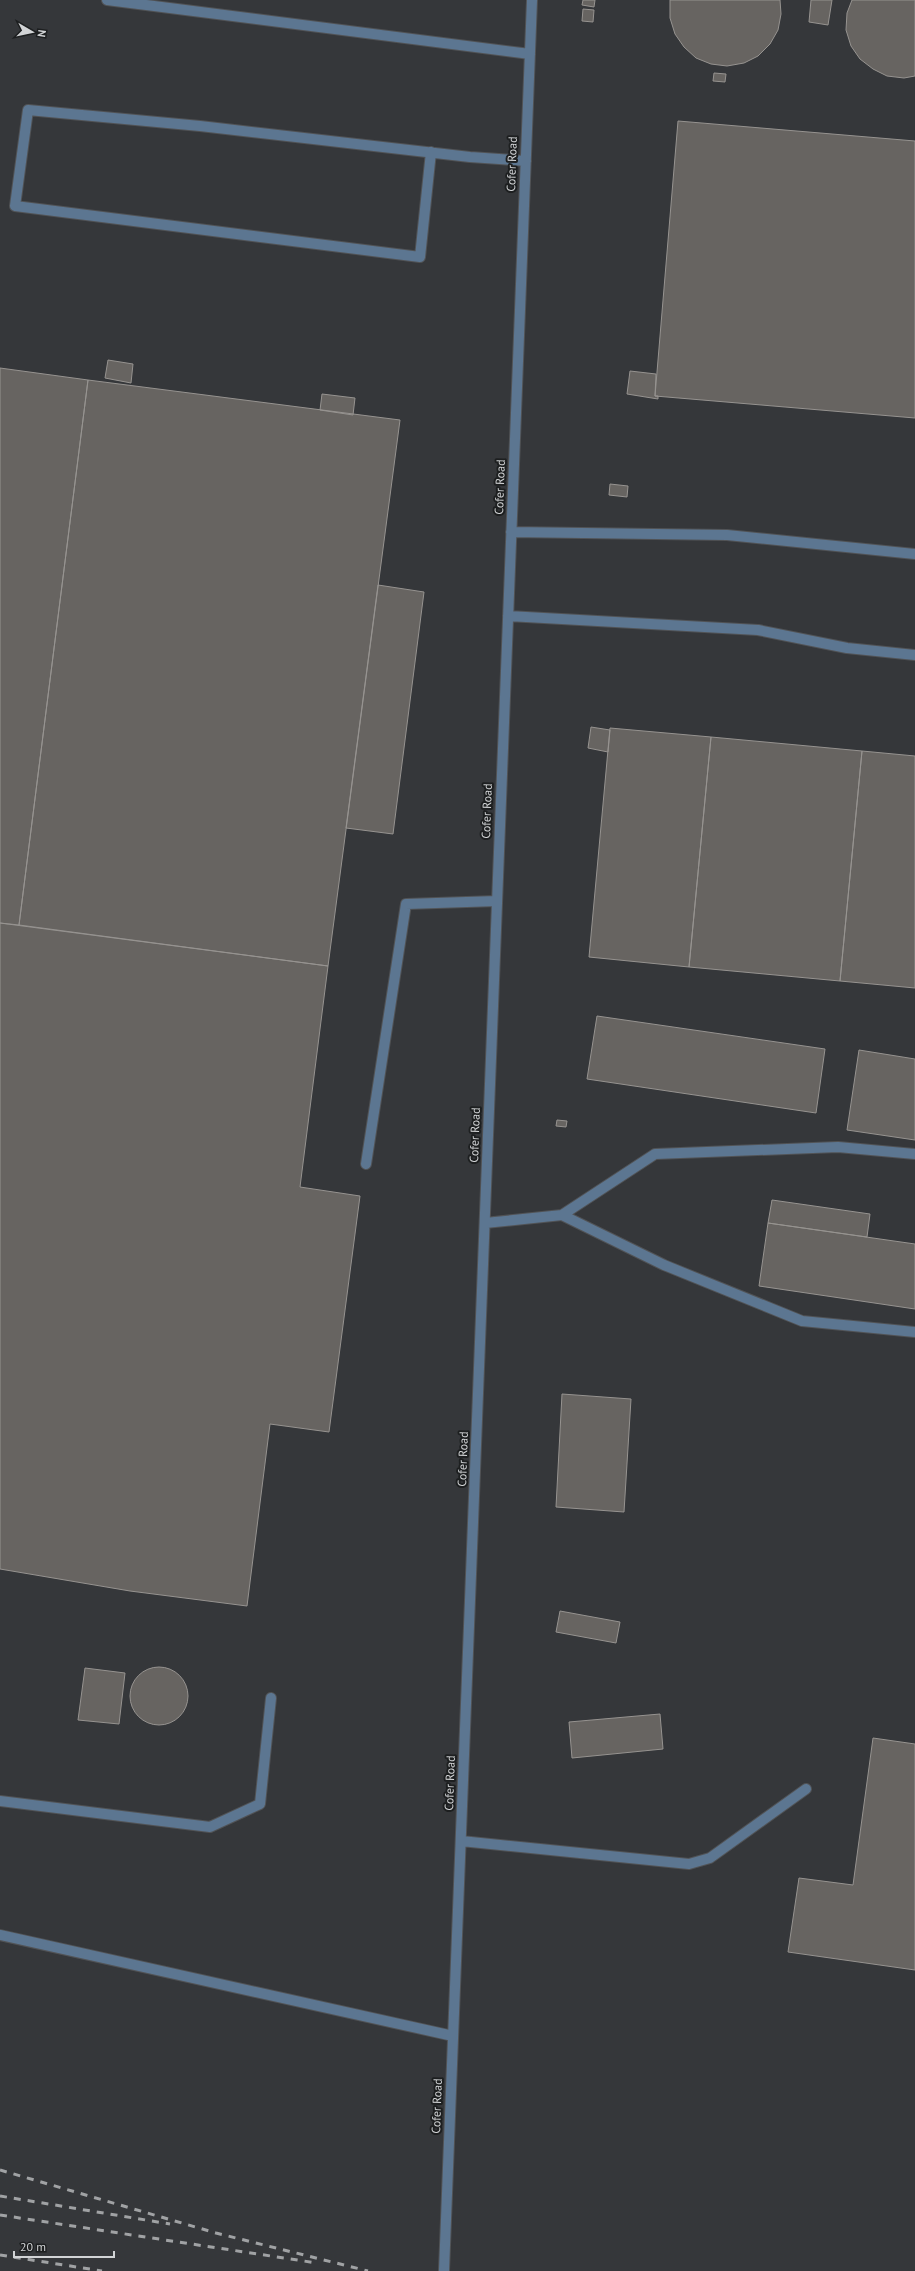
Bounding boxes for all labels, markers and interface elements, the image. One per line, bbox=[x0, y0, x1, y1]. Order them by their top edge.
north arrow bbox=[12, 12, 52, 52]
text: N bbox=[34, 29, 49, 38]
street label: Cofer Road bbox=[503, 136, 520, 192]
street label: Cofer Road bbox=[491, 459, 508, 515]
street label: Cofer Road bbox=[478, 783, 495, 839]
street label: Cofer Road bbox=[466, 1107, 483, 1163]
street label: Cofer Road bbox=[454, 1431, 471, 1487]
street label: Cofer Road bbox=[441, 1755, 458, 1811]
street label: Cofer Road bbox=[428, 2078, 445, 2134]
scale bar bbox=[14, 2233, 114, 2259]
text: 20 m bbox=[20, 2239, 46, 2254]

